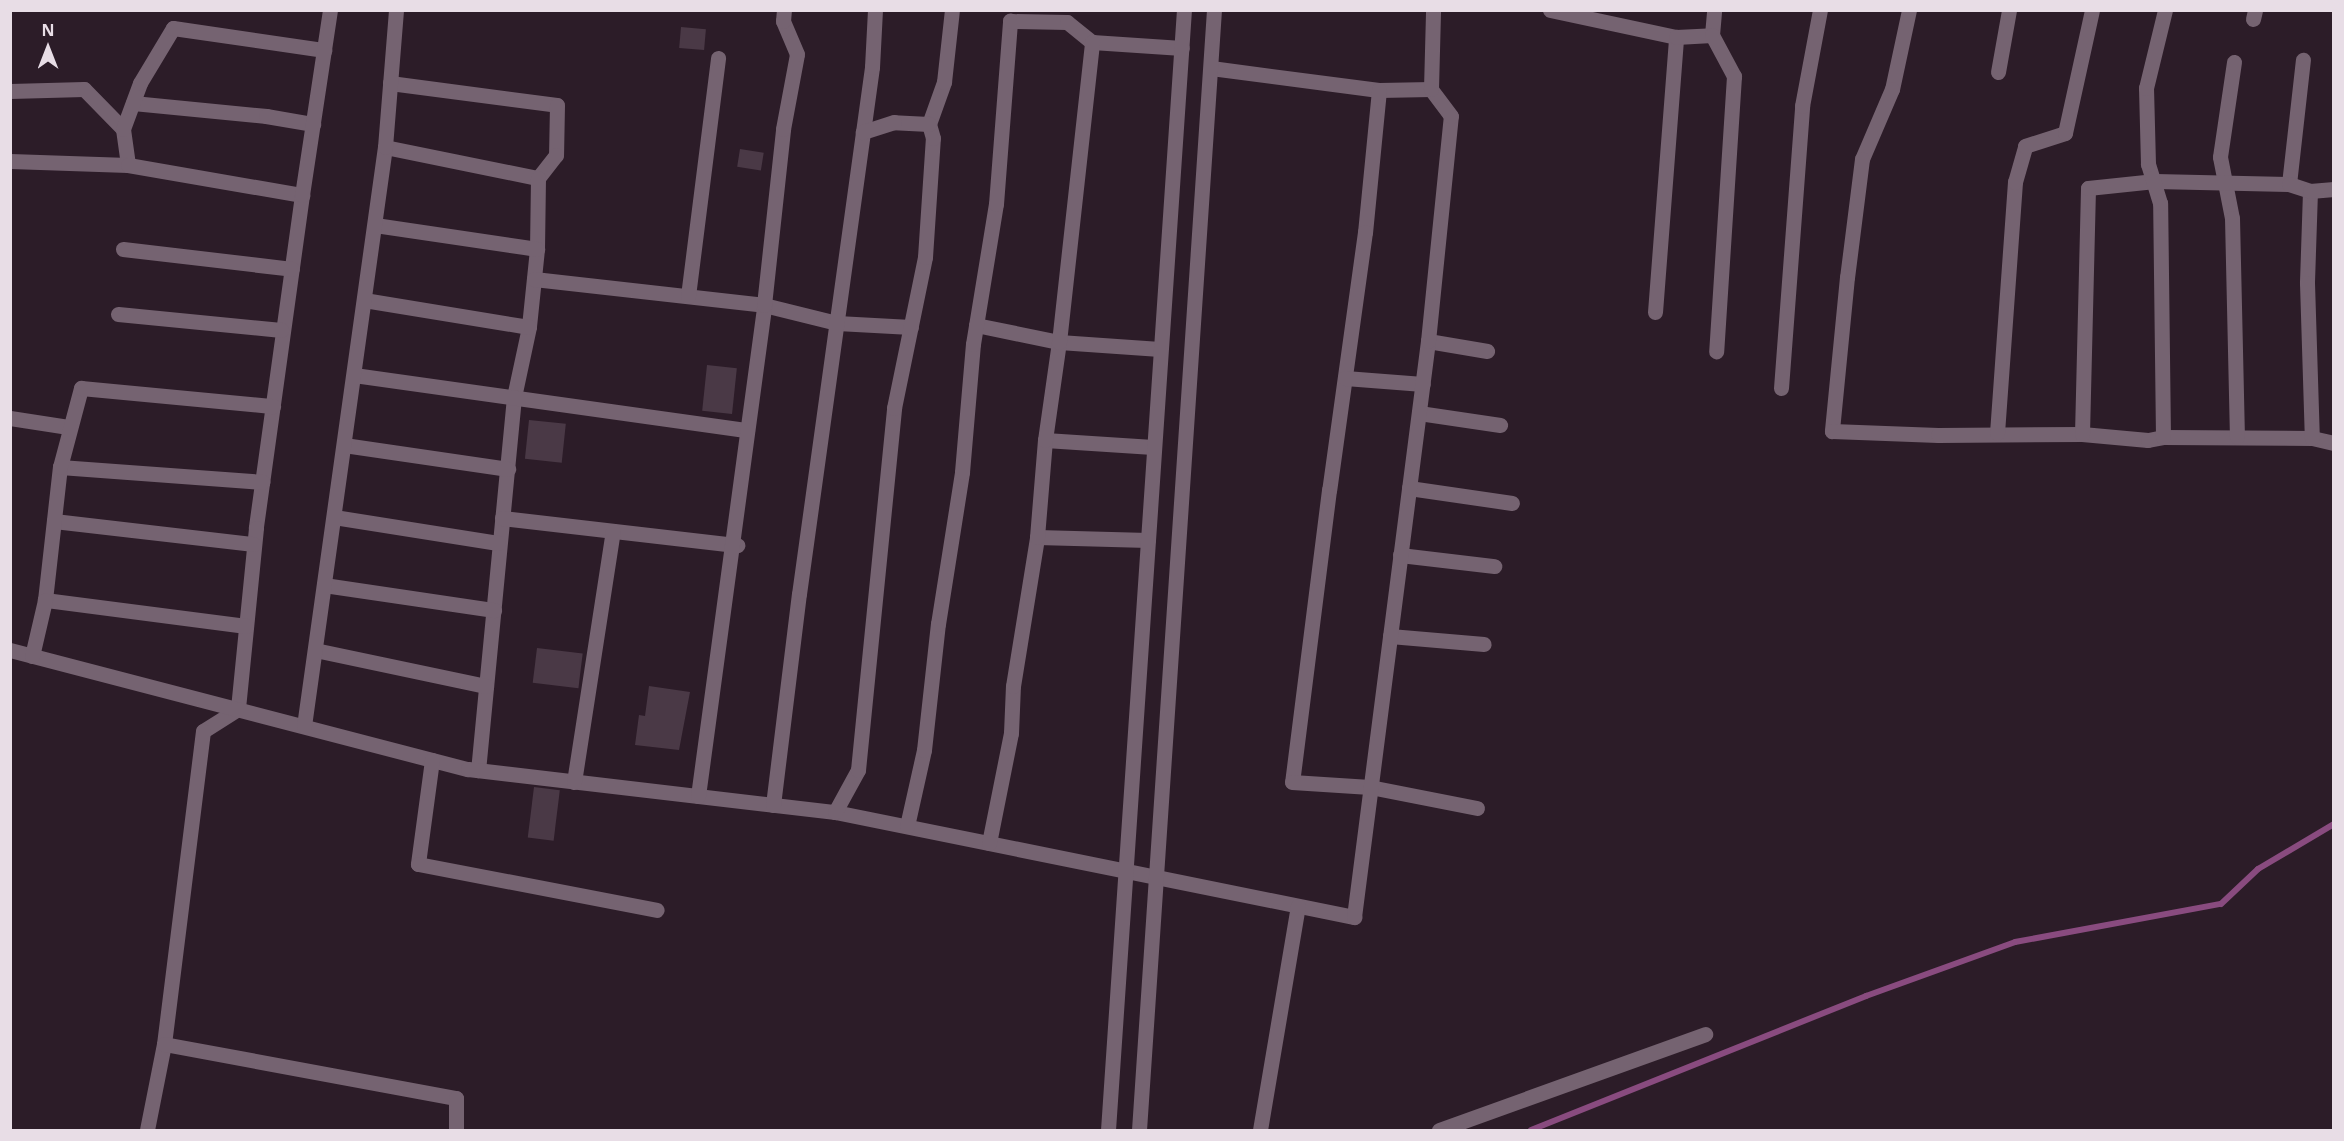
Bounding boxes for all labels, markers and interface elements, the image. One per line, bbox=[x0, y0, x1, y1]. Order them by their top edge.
north arrow bbox=[18, 18, 78, 78]
text: N bbox=[41, 19, 55, 41]

